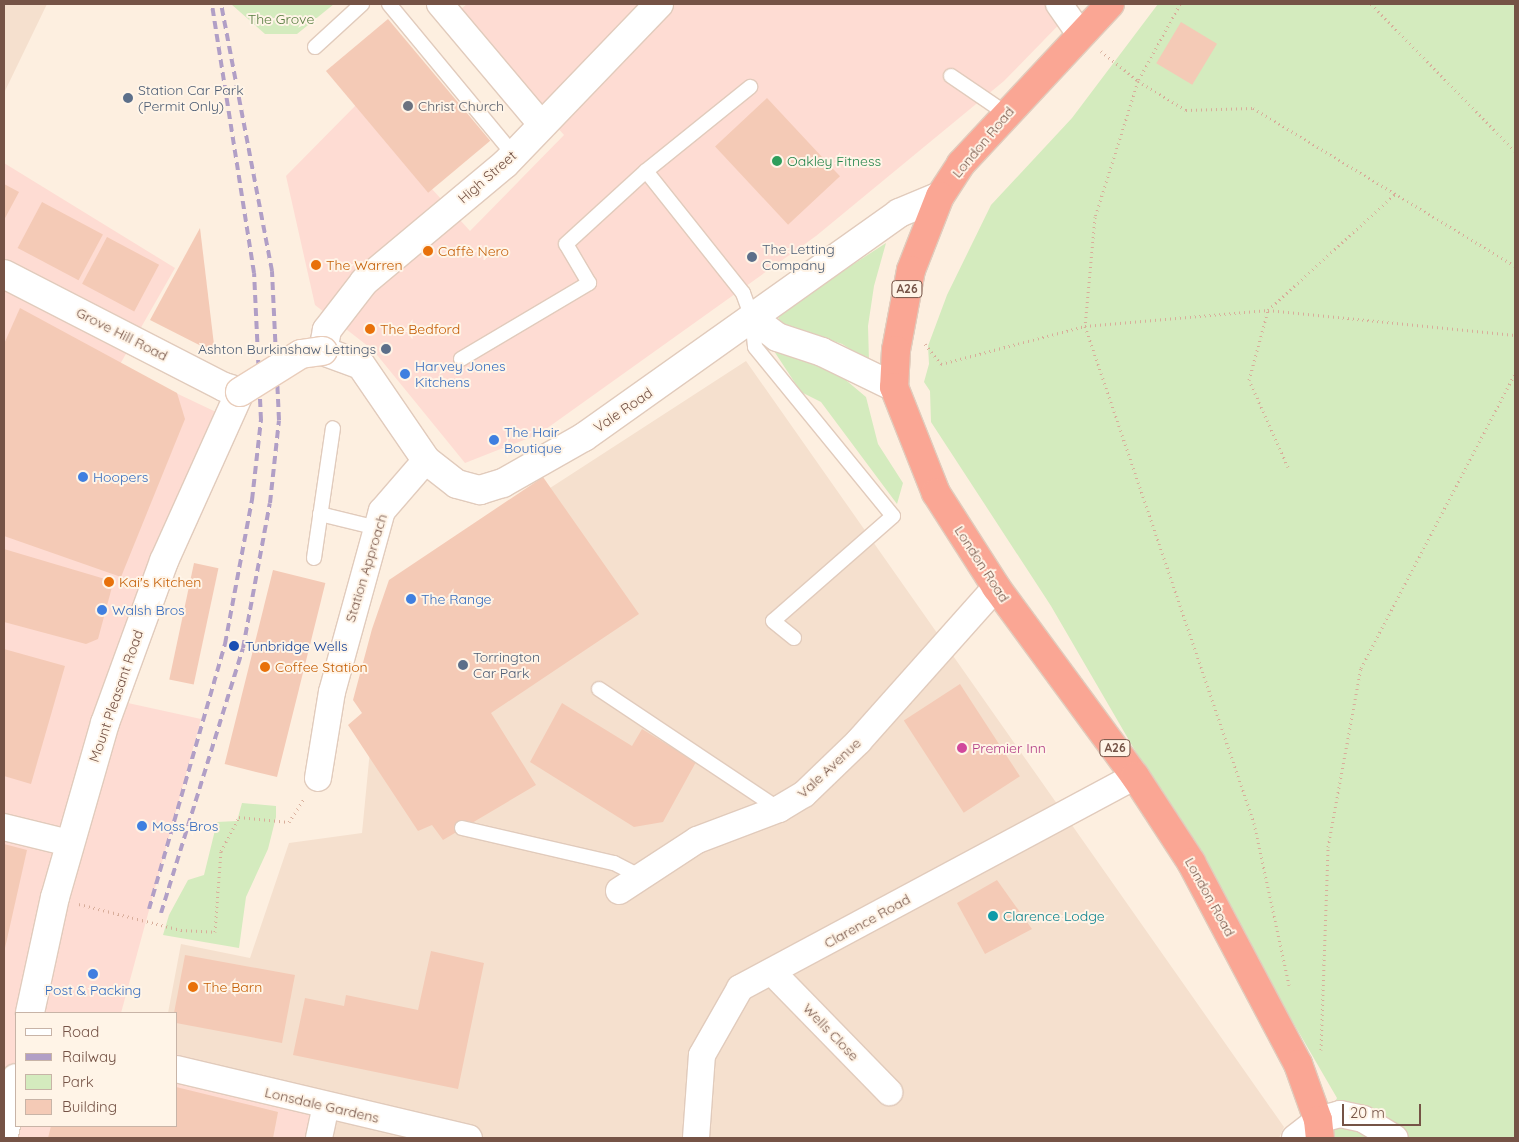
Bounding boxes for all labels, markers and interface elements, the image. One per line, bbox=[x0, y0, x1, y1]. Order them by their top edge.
park label: The Grove bbox=[248, 11, 314, 27]
place label: Station Car Park (Permit Only) bbox=[138, 82, 244, 114]
marker: Station Car Park (Permit Only) bbox=[122, 92, 134, 104]
place label: Christ Church bbox=[418, 98, 504, 114]
marker: Christ Church bbox=[402, 100, 414, 112]
street label: London Road bbox=[948, 103, 1018, 181]
street label: High Street bbox=[454, 147, 520, 207]
place label: Oakley Fitness bbox=[787, 153, 881, 169]
marker: Oakley Fitness bbox=[771, 155, 783, 167]
place label: The Letting Company bbox=[762, 241, 835, 274]
place label: Caffè Nero bbox=[438, 243, 509, 259]
marker: Caffè Nero bbox=[422, 245, 434, 257]
marker: The Letting Company bbox=[746, 251, 758, 263]
place label: The Warren bbox=[326, 257, 402, 273]
marker: The Warren bbox=[310, 259, 322, 271]
road number: A26 bbox=[891, 280, 923, 298]
street label: Grove Hill Road bbox=[73, 304, 171, 364]
place label: The Bedford bbox=[380, 321, 460, 337]
marker: The Bedford bbox=[364, 323, 376, 335]
place label: Ashton Burkinshaw Lettings bbox=[198, 341, 376, 357]
marker: Ashton Burkinshaw Lettings bbox=[380, 343, 392, 355]
place label: Harvey Jones Kitchens bbox=[415, 358, 506, 391]
marker: Harvey Jones Kitchens bbox=[399, 368, 411, 380]
street label: Vale Road bbox=[590, 384, 656, 436]
place label: The Hair Boutique bbox=[504, 424, 562, 457]
marker: The Hair Boutique bbox=[488, 434, 500, 446]
place label: Hoopers bbox=[93, 469, 148, 485]
marker: Hoopers bbox=[77, 471, 89, 483]
street label: Station Approach bbox=[342, 512, 390, 624]
street label: London Road bbox=[951, 523, 1013, 605]
place label: Kai's Kitchen bbox=[119, 574, 201, 590]
marker: Kai's Kitchen bbox=[103, 576, 115, 588]
place label: The Range bbox=[421, 591, 492, 607]
marker: The Range bbox=[405, 593, 417, 605]
place label: Walsh Bros bbox=[112, 602, 185, 618]
marker: Walsh Bros bbox=[96, 604, 108, 616]
street label: Mount Pleasant Road bbox=[85, 628, 147, 764]
place label: Tunbridge Wells bbox=[245, 638, 348, 654]
marker: Tunbridge Wells bbox=[227, 639, 241, 653]
place label: Torrington Car Park bbox=[473, 649, 540, 682]
place label: Coffee Station bbox=[275, 659, 368, 675]
marker: Torrington Car Park bbox=[457, 659, 469, 671]
marker: Coffee Station bbox=[259, 661, 271, 673]
street label: Vale Avenue bbox=[794, 734, 864, 802]
road number: A26 bbox=[1099, 738, 1131, 758]
place label: Premier Inn bbox=[972, 740, 1046, 756]
marker: Premier Inn bbox=[956, 742, 968, 754]
place label: Moss Bros bbox=[152, 818, 218, 834]
marker: Moss Bros bbox=[136, 820, 148, 832]
street label: London Road bbox=[1181, 855, 1239, 939]
street label: Clarence Road bbox=[821, 890, 913, 952]
place label: Clarence Lodge bbox=[1003, 908, 1105, 924]
marker: Clarence Lodge bbox=[987, 910, 999, 922]
marker: Post & Packing bbox=[87, 968, 99, 980]
place label: The Barn bbox=[203, 979, 262, 995]
marker: The Barn bbox=[187, 981, 199, 993]
place label: Post & Packing bbox=[45, 982, 141, 998]
street label: Wells Close bbox=[800, 1000, 862, 1064]
legend bbox=[15, 1012, 178, 1127]
text: Road bbox=[62, 1022, 99, 1041]
text: Railway bbox=[62, 1047, 117, 1066]
text: Park bbox=[62, 1072, 94, 1091]
street label: Lonsdale Gardens bbox=[263, 1084, 381, 1126]
scale bar bbox=[1344, 1094, 1423, 1126]
text: Building bbox=[62, 1097, 117, 1116]
text: 20 m bbox=[1350, 1103, 1385, 1122]

